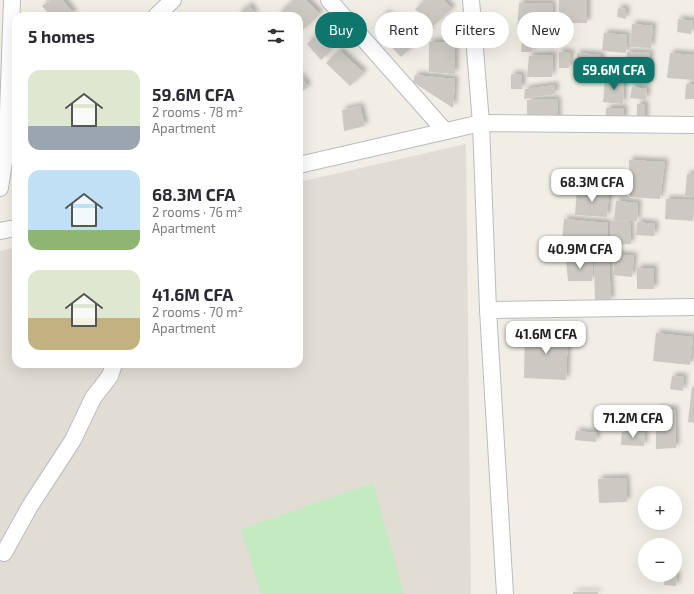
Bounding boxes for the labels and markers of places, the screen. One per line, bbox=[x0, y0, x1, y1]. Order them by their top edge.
pin: 59.6M CFA bbox=[568, 57, 660, 91]
pin: 68.3M CFA bbox=[546, 169, 638, 203]
pin: 40.9M CFA bbox=[534, 236, 626, 270]
pin: 41.6M CFA bbox=[500, 321, 592, 355]
pin: 71.2M CFA bbox=[587, 405, 679, 439]

